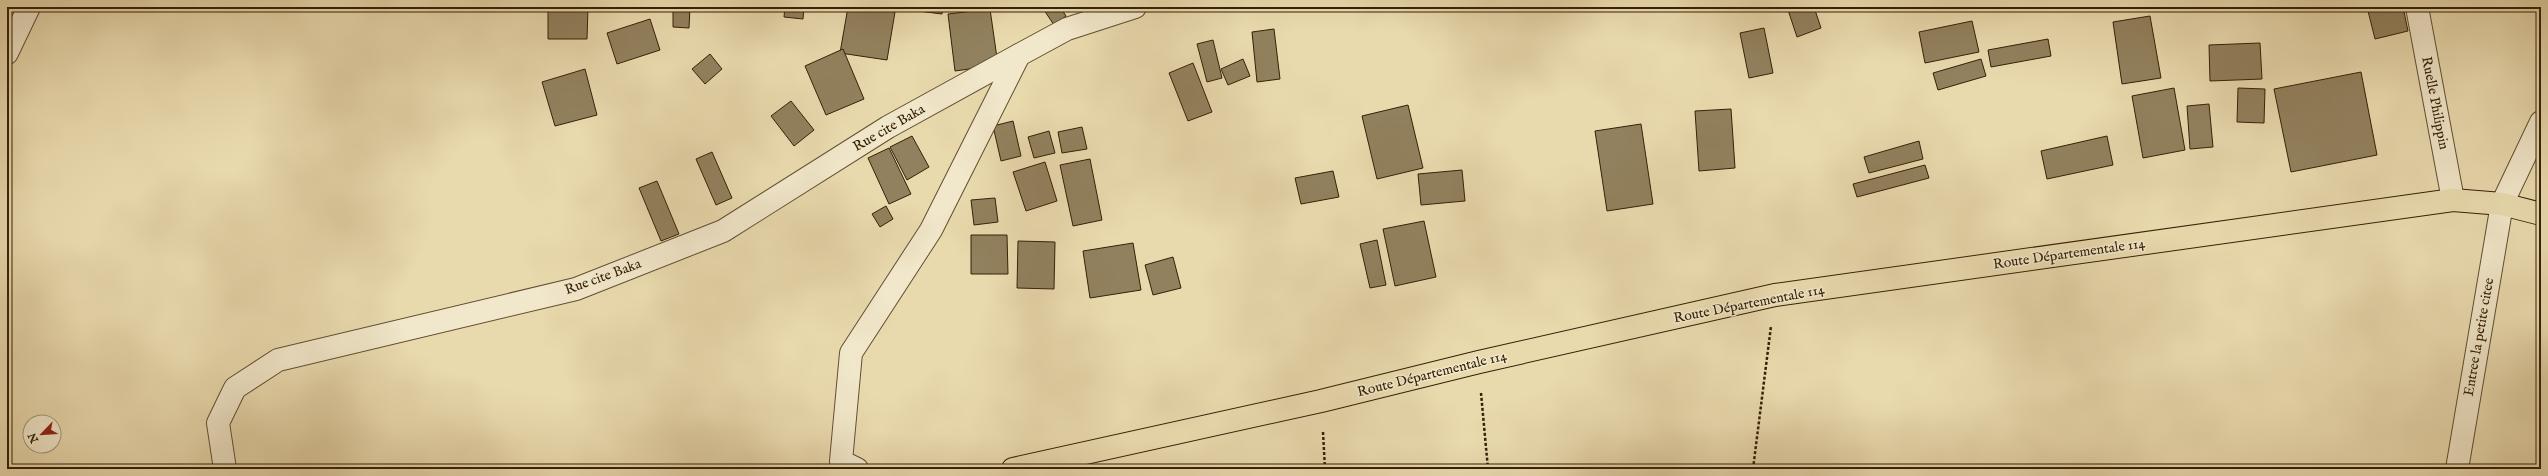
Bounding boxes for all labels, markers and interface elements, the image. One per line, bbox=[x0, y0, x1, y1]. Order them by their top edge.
street label: Ruelle Philippin bbox=[2417, 55, 2453, 152]
street label: Rue cite Baka bbox=[850, 100, 929, 156]
street label: Route Départementale 114 bbox=[1992, 234, 2146, 274]
street label: Rue cite Baka bbox=[562, 255, 645, 299]
street label: Entree la petite citee bbox=[2460, 276, 2498, 398]
street label: Route Départementale 114 bbox=[1672, 281, 1826, 327]
street label: Route Départementale 114 bbox=[1355, 347, 1509, 401]
north arrow bbox=[22, 414, 62, 454]
text: N bbox=[25, 430, 43, 446]

